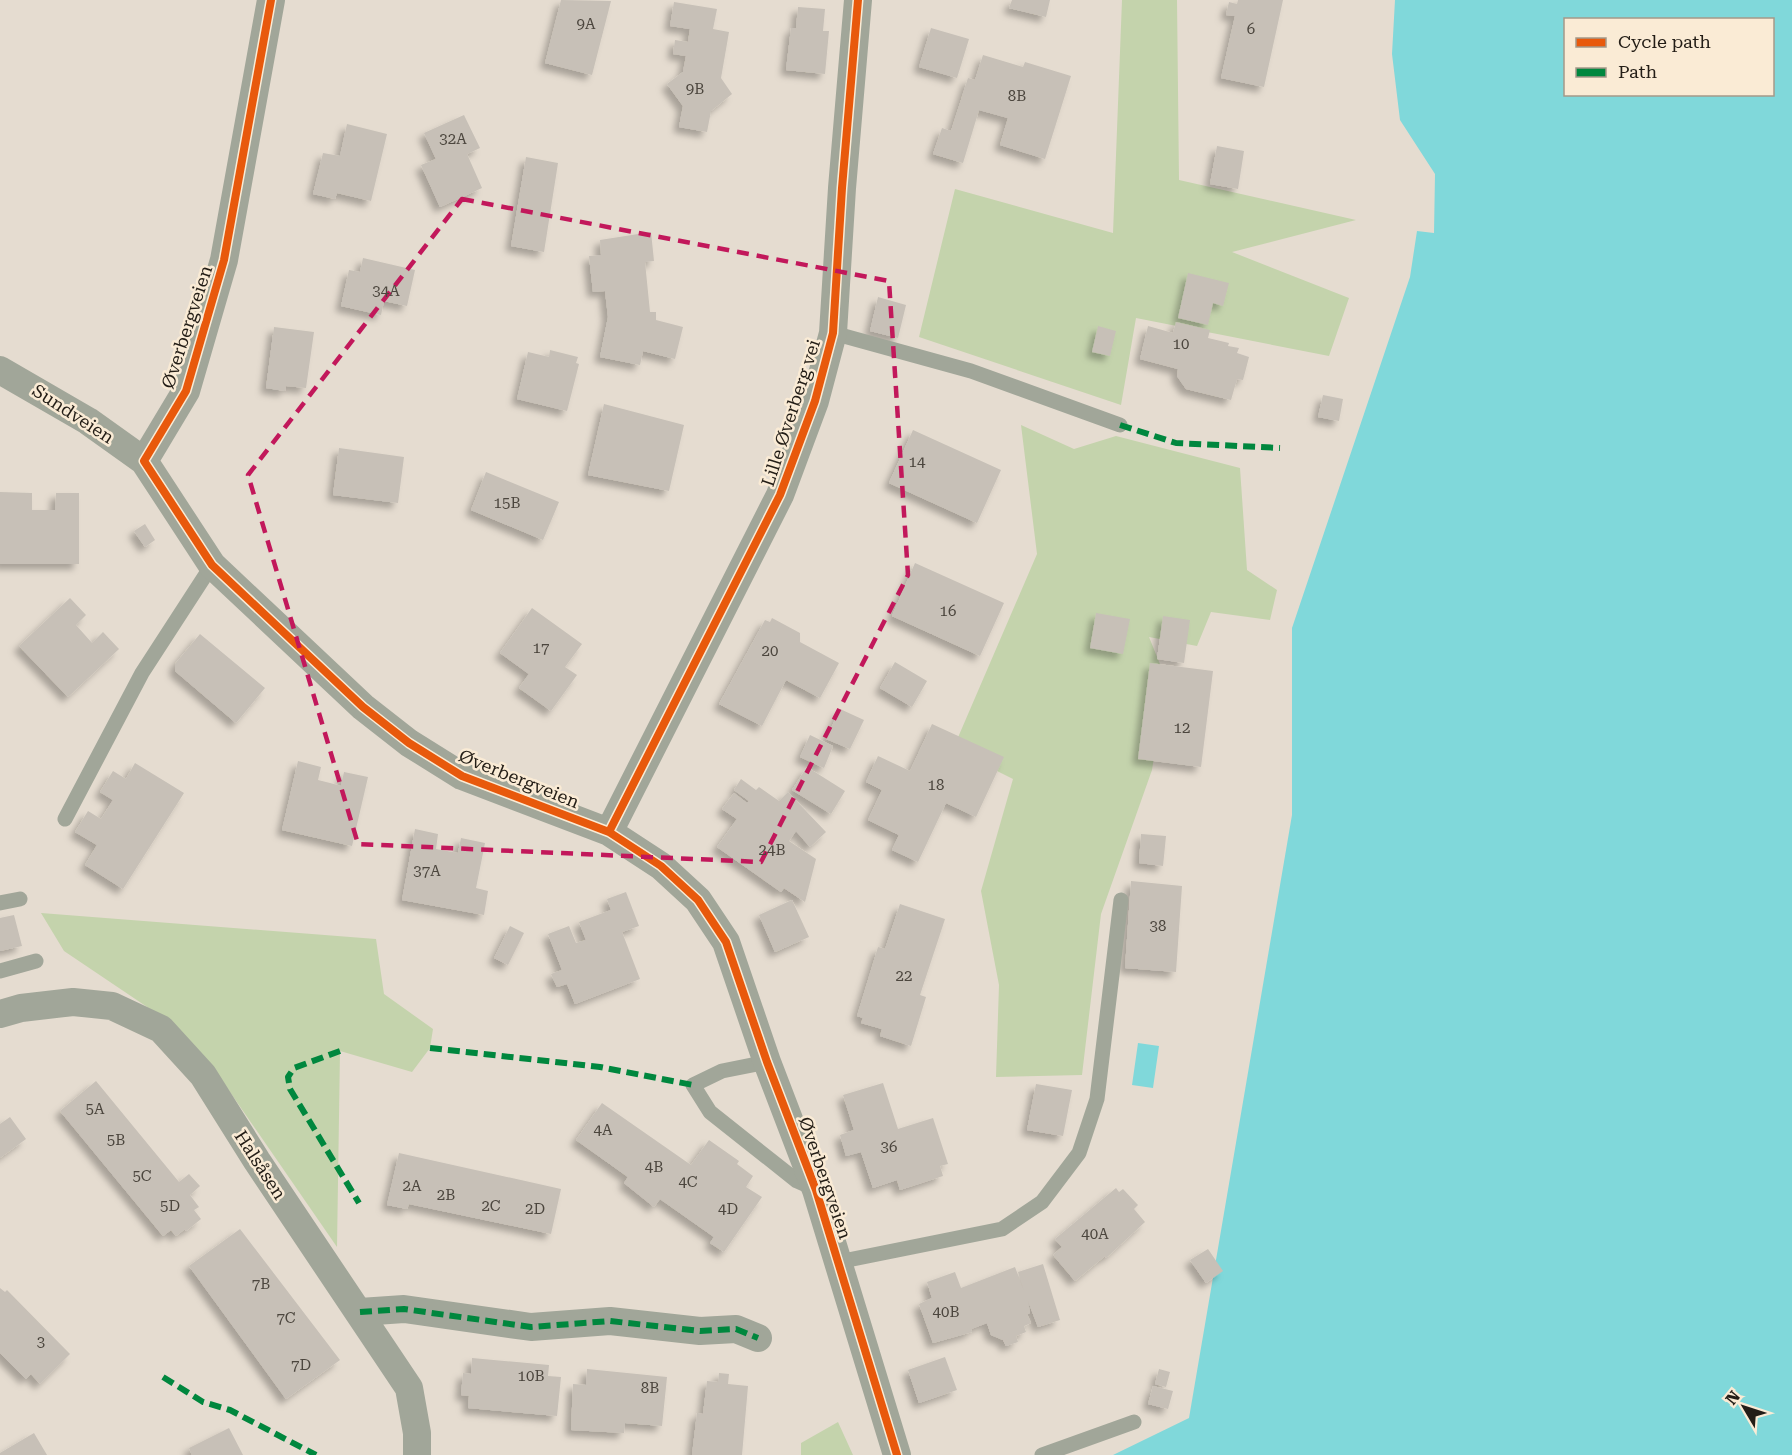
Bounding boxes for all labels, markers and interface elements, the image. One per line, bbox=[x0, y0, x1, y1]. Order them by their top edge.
house number: 9A bbox=[577, 15, 596, 33]
legend bbox=[1564, 18, 1774, 96]
house number: 6 bbox=[1247, 20, 1255, 38]
text: Cycle path bbox=[1618, 31, 1711, 52]
text: Path bbox=[1618, 61, 1657, 82]
house number: 9B bbox=[686, 80, 704, 98]
house number: 8B bbox=[1008, 87, 1026, 105]
house number: 32A bbox=[439, 130, 467, 148]
street label: Øverbergveien bbox=[157, 262, 216, 391]
house number: 34A bbox=[372, 282, 400, 300]
house number: 10 bbox=[1173, 335, 1189, 353]
street label: Lille Øverberg vei bbox=[757, 336, 824, 489]
street label: Sundveien bbox=[29, 380, 118, 448]
house number: 14 bbox=[909, 453, 926, 471]
house number: 15B bbox=[494, 494, 520, 512]
house number: 16 bbox=[940, 602, 956, 620]
house number: 17 bbox=[533, 639, 549, 657]
house number: 20 bbox=[762, 642, 778, 660]
house number: 12 bbox=[1174, 719, 1190, 737]
street label: Øverbergveien bbox=[456, 745, 583, 812]
house number: 18 bbox=[928, 776, 944, 794]
house number: 24B bbox=[759, 841, 785, 859]
house number: 37A bbox=[413, 862, 441, 880]
house number: 38 bbox=[1150, 917, 1166, 935]
house number: 22 bbox=[896, 967, 912, 985]
house number: 5A bbox=[86, 1100, 105, 1118]
street label: Øverbergveien bbox=[795, 1114, 856, 1242]
house number: 4A bbox=[594, 1121, 613, 1139]
street label: Halsåsen bbox=[230, 1126, 291, 1204]
house number: 5B bbox=[107, 1131, 125, 1149]
house number: 36 bbox=[881, 1138, 897, 1156]
house number: 4B bbox=[645, 1158, 663, 1176]
house number: 5C bbox=[132, 1167, 152, 1185]
house number: 4C bbox=[678, 1173, 698, 1191]
house number: 2A bbox=[403, 1177, 422, 1195]
house number: 2B bbox=[437, 1186, 455, 1204]
house number: 5D bbox=[160, 1197, 180, 1215]
house number: 2C bbox=[481, 1197, 501, 1215]
house number: 2D bbox=[525, 1200, 545, 1218]
house number: 4D bbox=[718, 1200, 738, 1218]
house number: 40A bbox=[1081, 1225, 1109, 1243]
house number: 7B bbox=[252, 1275, 270, 1293]
house number: 40B bbox=[933, 1303, 959, 1321]
house number: 7C bbox=[276, 1309, 296, 1327]
house number: 3 bbox=[37, 1333, 45, 1351]
house number: 7D bbox=[291, 1356, 311, 1374]
house number: 10B bbox=[518, 1367, 544, 1385]
north arrow bbox=[1714, 1377, 1774, 1437]
house number: 8B bbox=[641, 1379, 659, 1397]
text: N bbox=[1721, 1387, 1744, 1409]

